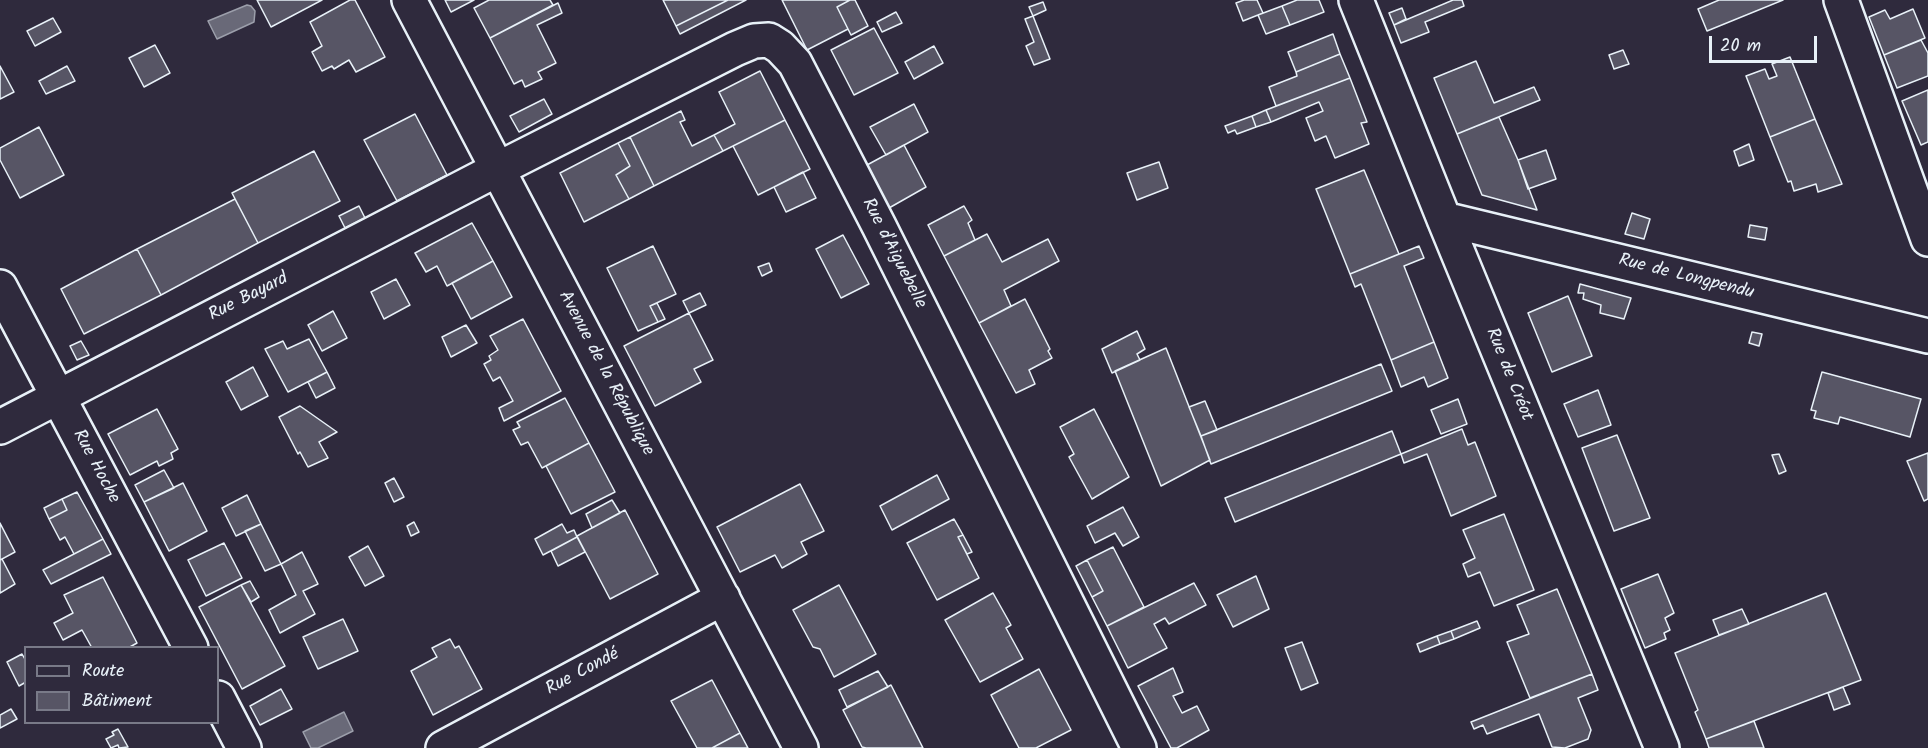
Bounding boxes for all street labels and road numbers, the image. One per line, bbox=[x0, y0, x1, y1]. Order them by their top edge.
street label: Rue d'Aiguebelle bbox=[856, 195, 930, 313]
street label: Rue de Longpendu bbox=[1616, 251, 1756, 305]
street label: Rue Bayard bbox=[206, 269, 292, 327]
street label: Avenue de la République bbox=[552, 288, 658, 460]
street label: Rue de Créot bbox=[1480, 325, 1536, 425]
street label: Rue Hoche bbox=[67, 426, 123, 508]
street label: Rue Condé bbox=[543, 645, 623, 701]

